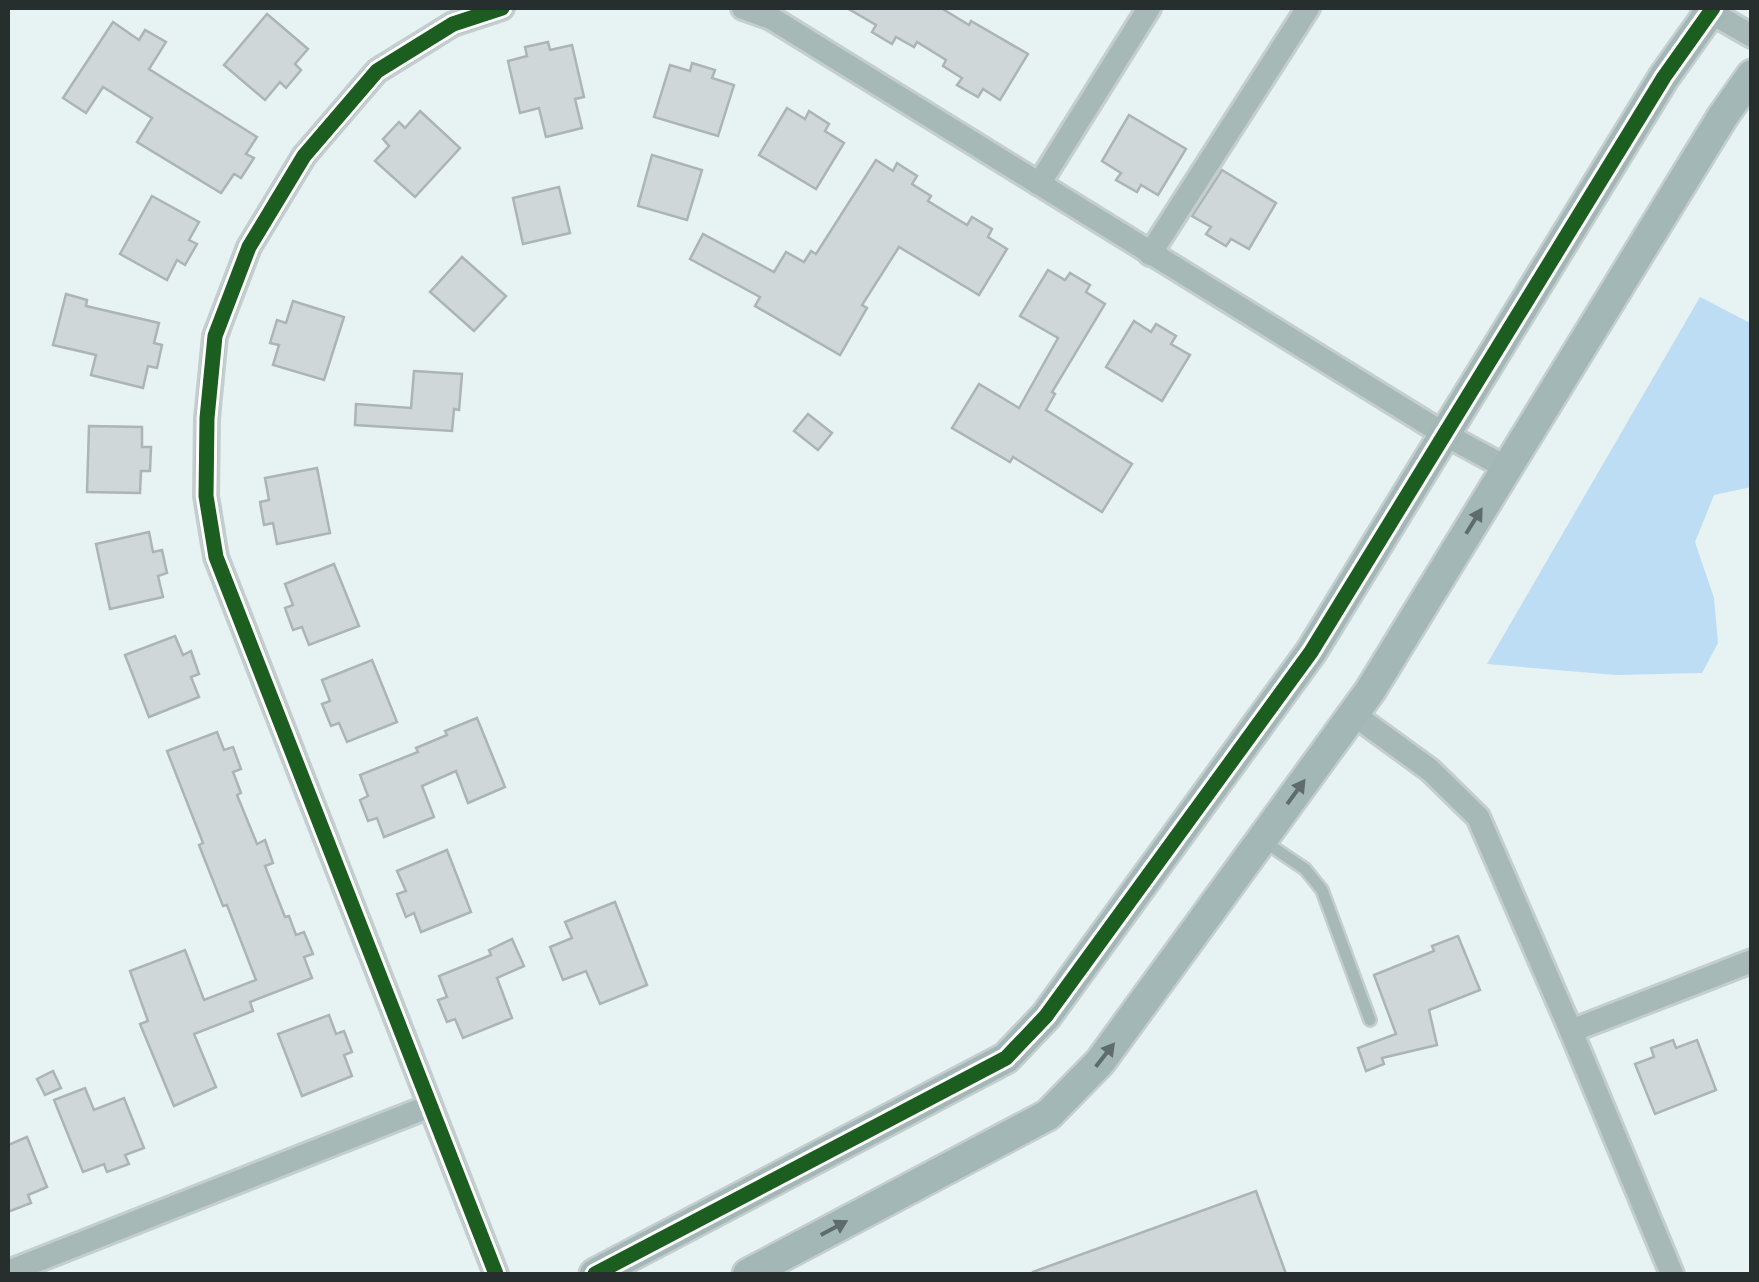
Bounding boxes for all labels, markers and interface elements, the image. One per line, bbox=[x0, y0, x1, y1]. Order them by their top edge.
one-way arrow bbox=[1465, 507, 1483, 535]
one-way arrow bbox=[1286, 779, 1306, 806]
one-way arrow bbox=[1094, 1042, 1114, 1068]
one-way arrow bbox=[819, 1220, 848, 1237]

